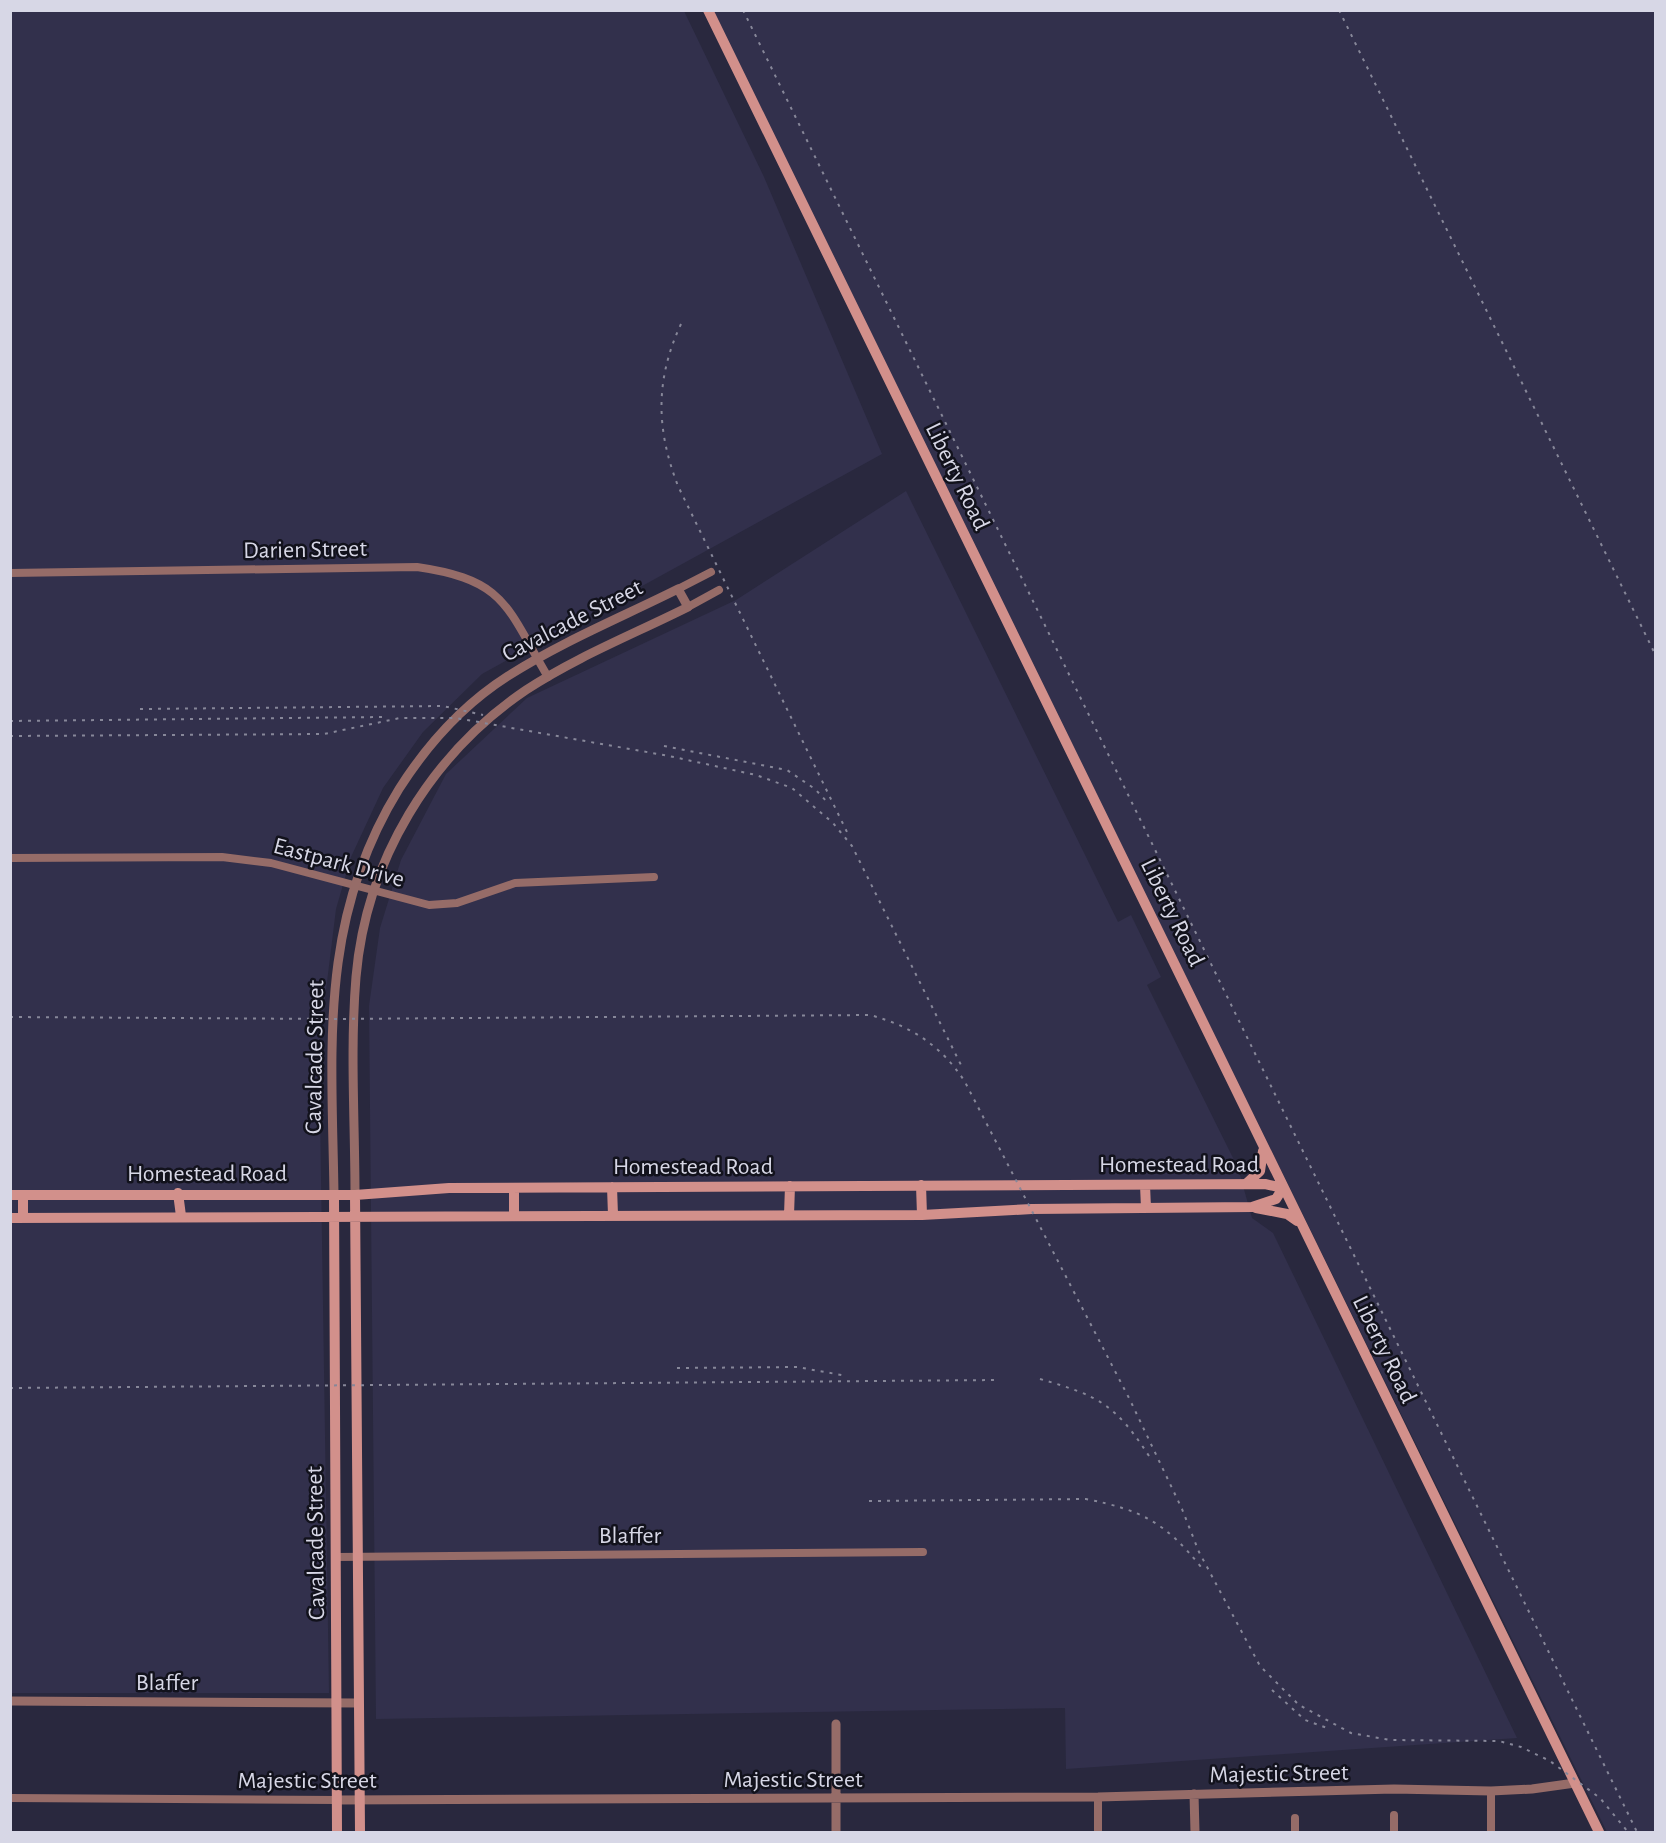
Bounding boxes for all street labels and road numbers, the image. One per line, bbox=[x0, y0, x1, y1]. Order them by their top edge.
street label: Liberty Road bbox=[921, 419, 993, 534]
street label: Darien Street bbox=[243, 537, 367, 563]
street label: Cavalcade Street bbox=[498, 575, 647, 667]
street label: Eastpark Drive bbox=[271, 834, 407, 892]
street label: Liberty Road bbox=[1136, 855, 1208, 970]
street label: Cavalcade Street bbox=[302, 979, 328, 1134]
street label: Homestead Road bbox=[1099, 1153, 1259, 1177]
street label: Homestead Road bbox=[613, 1155, 773, 1179]
street label: Homestead Road bbox=[127, 1162, 287, 1186]
street label: Liberty Road bbox=[1348, 1292, 1420, 1407]
street label: Cavalcade Street bbox=[303, 1465, 329, 1620]
street label: Blaffer bbox=[599, 1524, 662, 1548]
street label: Blaffer bbox=[136, 1671, 199, 1695]
street label: Majestic Street bbox=[1209, 1761, 1349, 1787]
street label: Majestic Street bbox=[723, 1768, 863, 1792]
street label: Majestic Street bbox=[237, 1769, 377, 1793]

